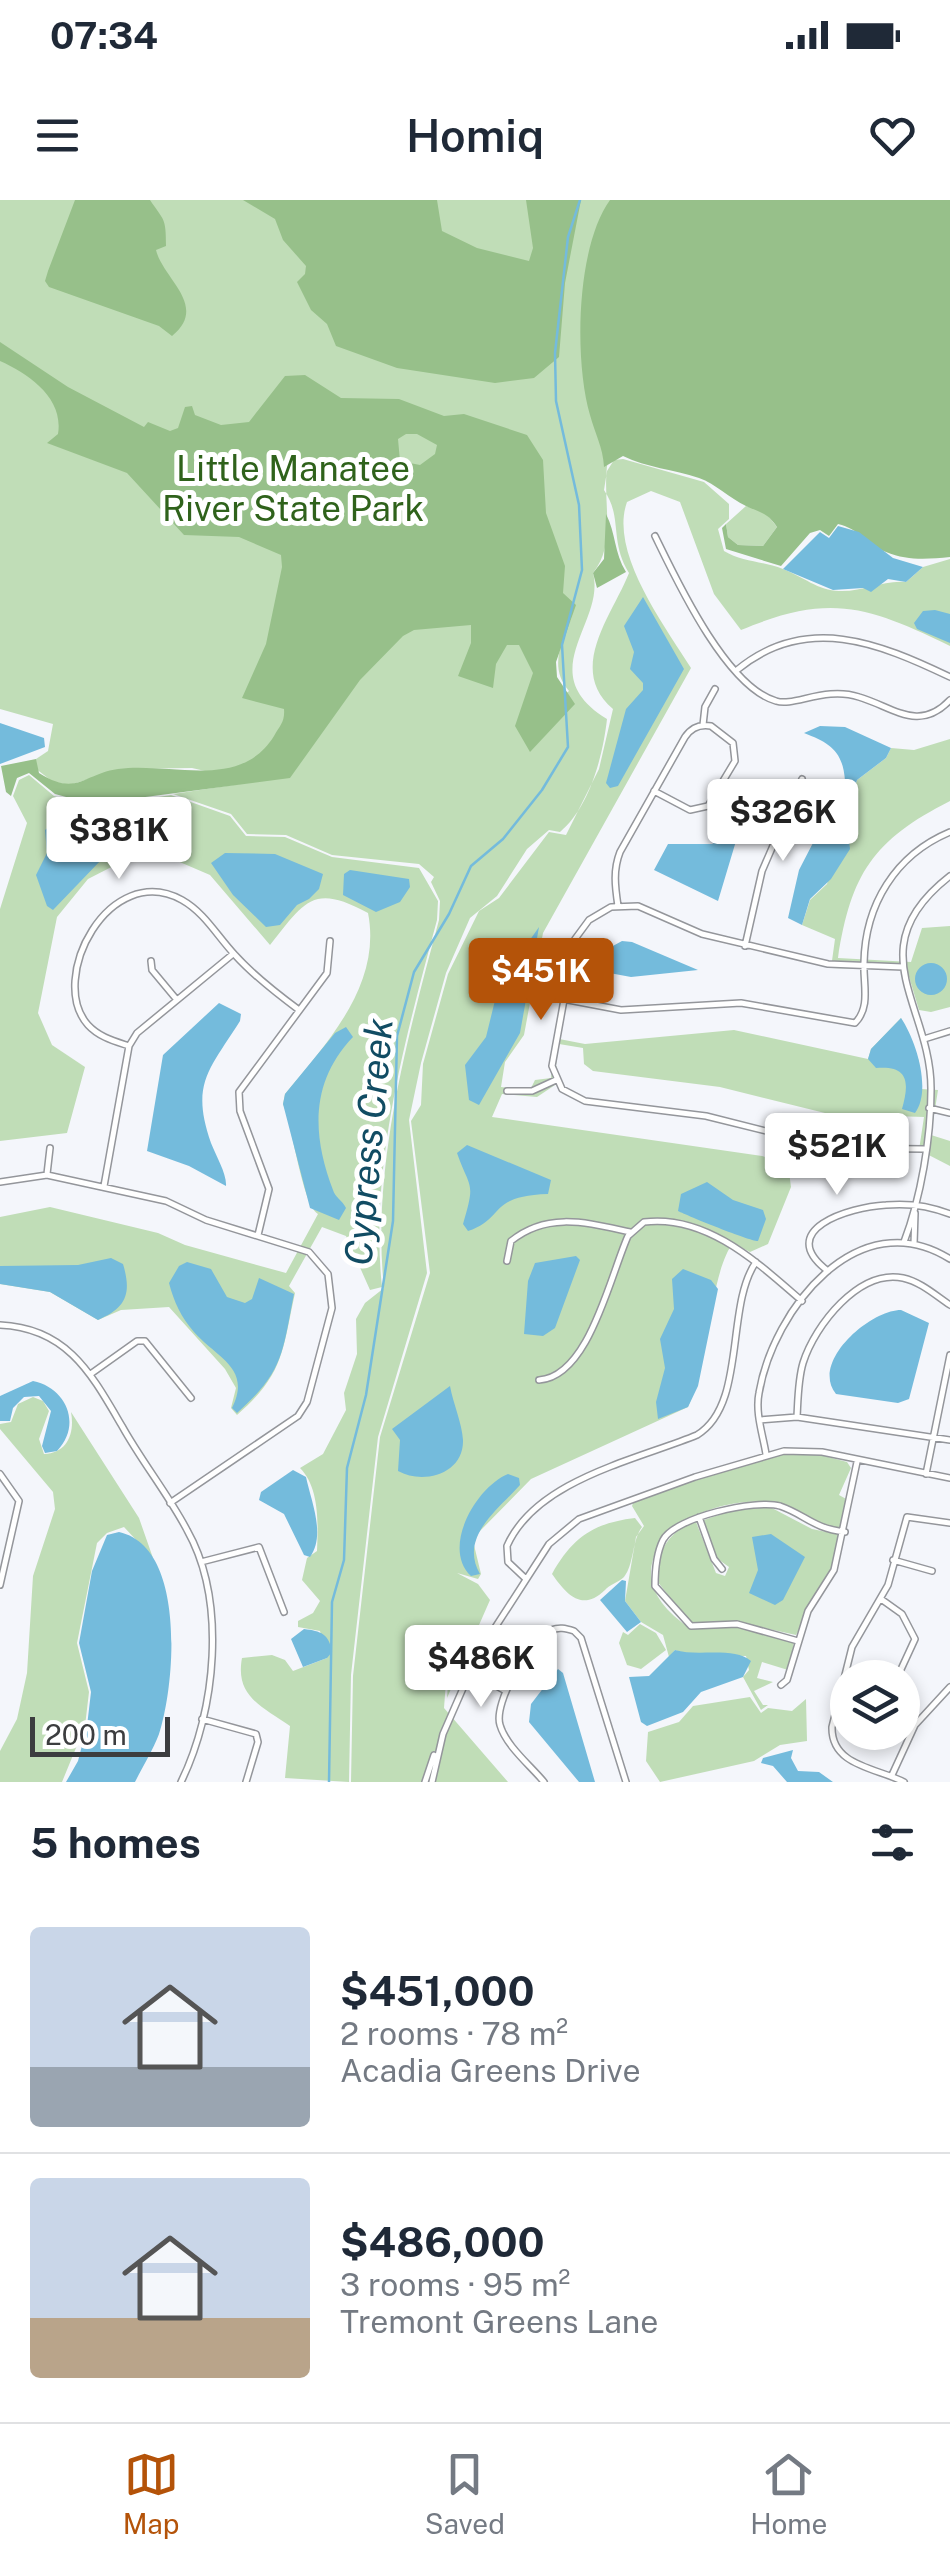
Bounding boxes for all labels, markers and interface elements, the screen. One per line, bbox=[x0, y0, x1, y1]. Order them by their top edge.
text: 07:34 bbox=[50, 13, 158, 58]
icon: menu bbox=[30, 108, 85, 163]
icon: heart bbox=[865, 108, 920, 163]
text: Homiq bbox=[406, 109, 544, 162]
park label: Little Manatee River State Park bbox=[162, 448, 424, 529]
pin: $326K bbox=[713, 779, 853, 864]
text: $326K bbox=[729, 793, 837, 830]
pin: $381K bbox=[49, 797, 189, 882]
text: $381K bbox=[68, 811, 170, 848]
pin: $451K bbox=[471, 938, 611, 1023]
text: $451K bbox=[491, 952, 591, 989]
water label: Cypress Creek bbox=[335, 1016, 402, 1268]
pin: $521K bbox=[767, 1113, 907, 1198]
text: $521K bbox=[787, 1127, 887, 1164]
pin: $486K bbox=[411, 1625, 551, 1710]
text: $486K bbox=[427, 1639, 535, 1676]
map controls bbox=[830, 1660, 920, 1750]
button: layers bbox=[830, 1660, 920, 1750]
scale bar bbox=[30, 1712, 170, 1756]
text: 200 m bbox=[45, 1718, 127, 1751]
icon: filters bbox=[865, 1815, 920, 1870]
text: 5 homes bbox=[30, 1818, 201, 1867]
text: $451,000 bbox=[340, 1966, 535, 2015]
icon: home bbox=[110, 1967, 230, 2087]
text: 2 rooms · 78 m² bbox=[340, 2015, 568, 2052]
text: Acadia Greens Drive bbox=[340, 2052, 641, 2089]
text: $486,000 bbox=[340, 2217, 545, 2266]
icon: home bbox=[110, 2218, 230, 2338]
text: 3 rooms · 95 m² bbox=[340, 2266, 570, 2303]
text: Tremont Greens Lane bbox=[340, 2303, 658, 2340]
tab: Map bbox=[123, 2447, 180, 2540]
tab: Saved bbox=[425, 2447, 505, 2540]
tab: Home bbox=[750, 2447, 827, 2540]

